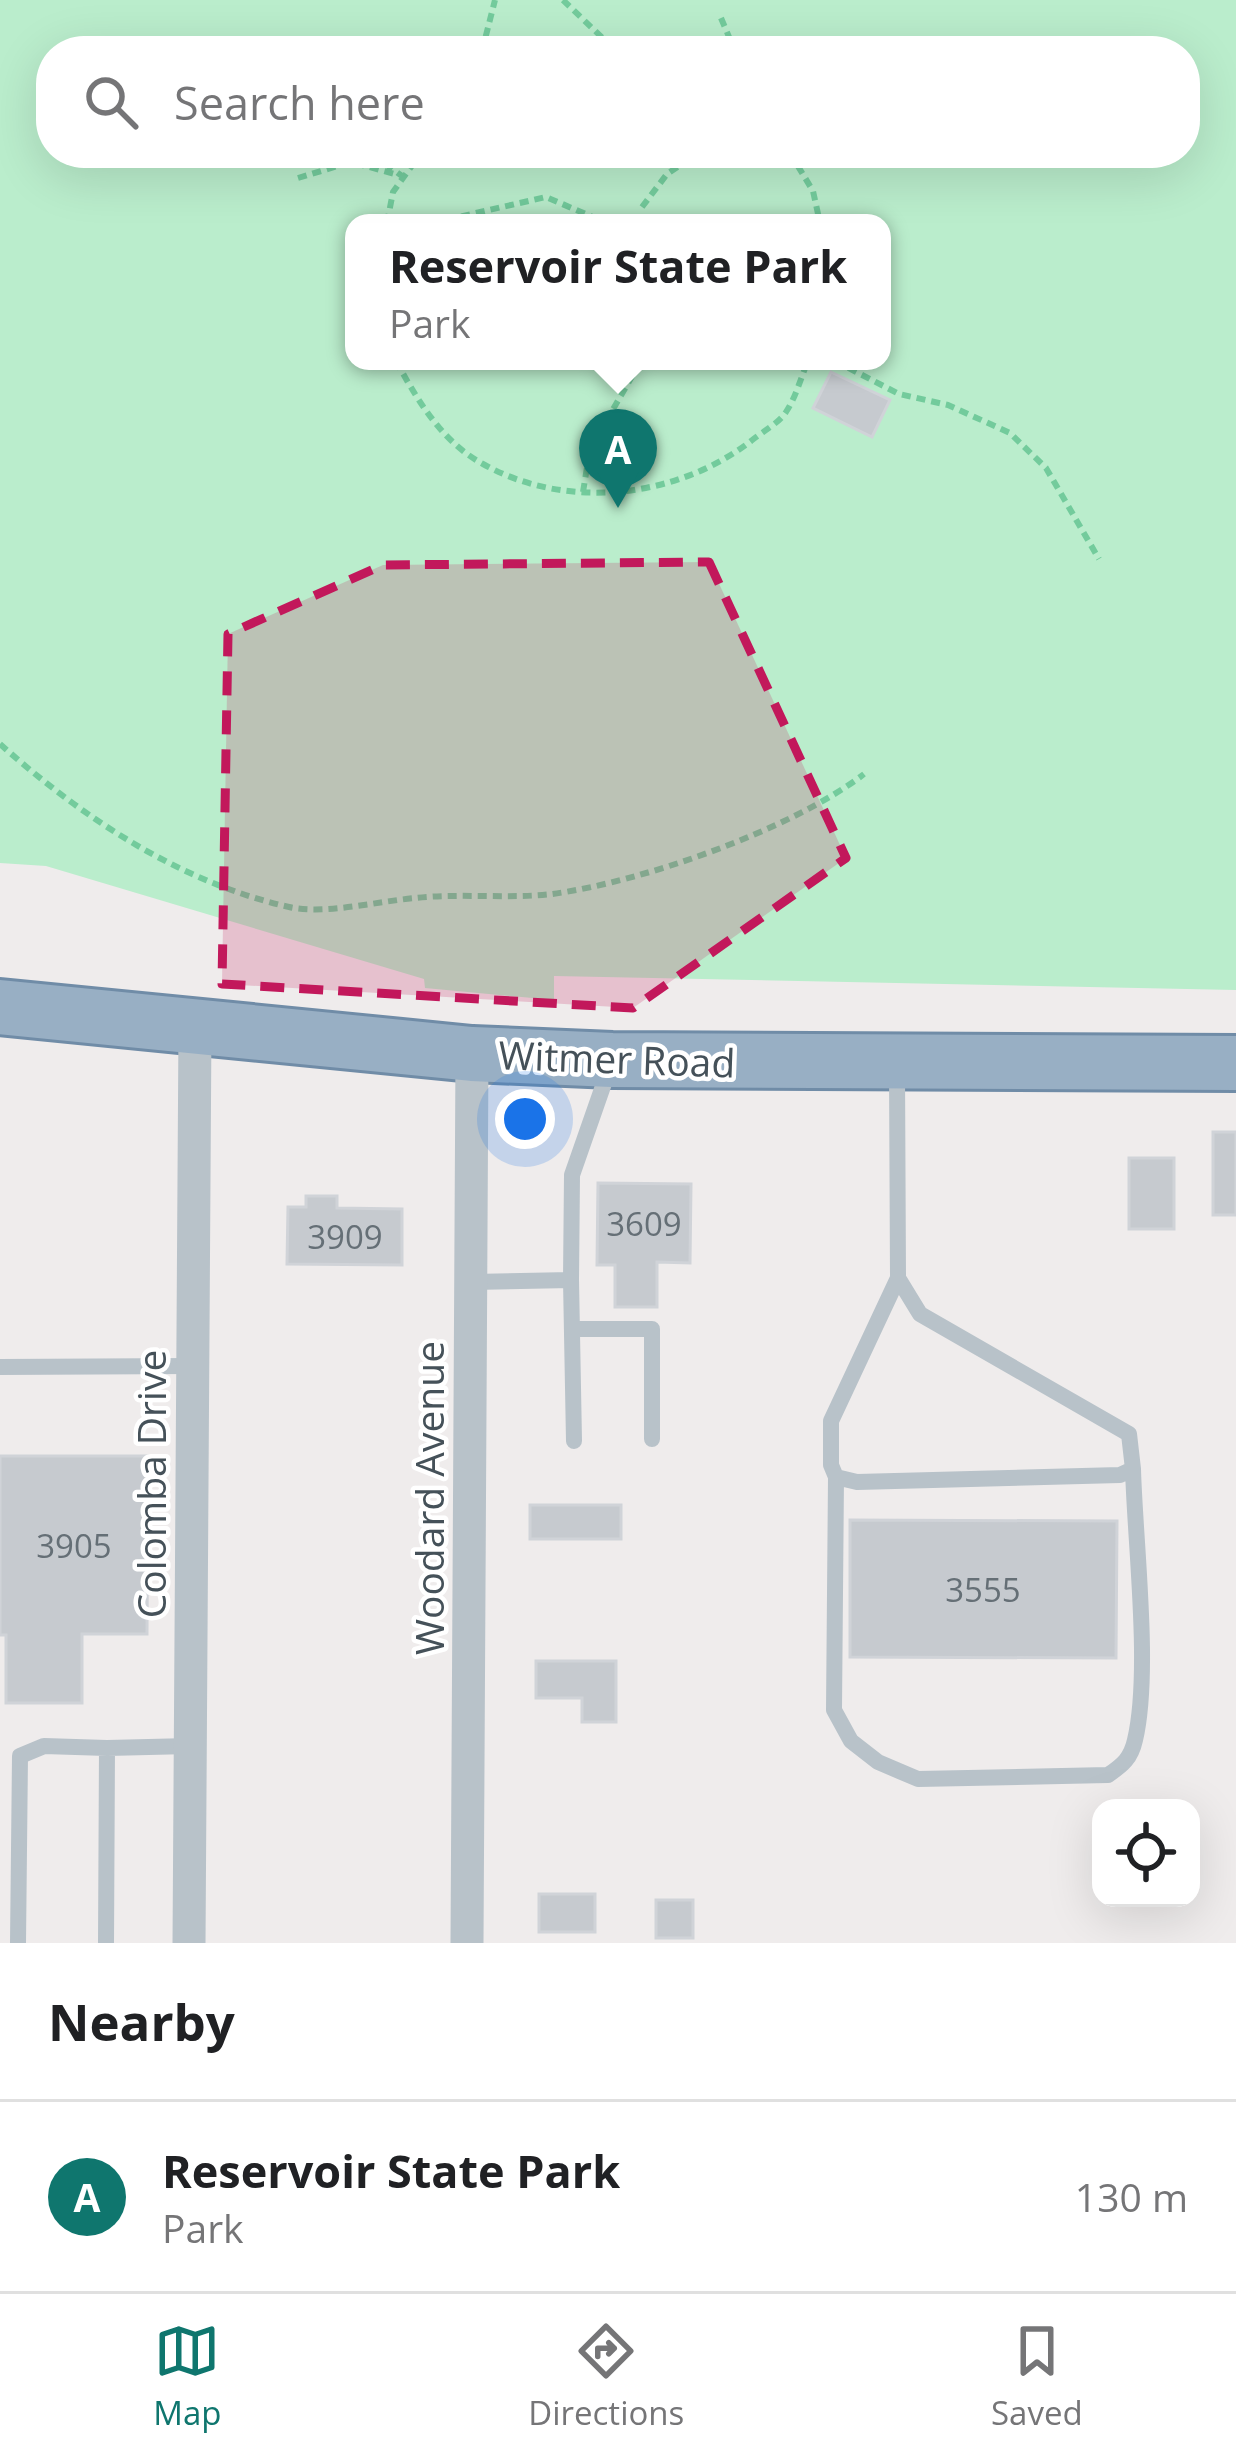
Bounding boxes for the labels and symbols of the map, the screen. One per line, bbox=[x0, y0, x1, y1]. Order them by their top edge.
pin: A bbox=[579, 409, 657, 508]
street label: Witmer Road bbox=[498, 1027, 736, 1089]
your location bbox=[495, 1089, 555, 1149]
house number: 3609 bbox=[606, 1201, 682, 1246]
house number: 3909 bbox=[307, 1214, 383, 1259]
street label: Woodard Avenue bbox=[402, 1341, 455, 1655]
street label: Colomba Drive bbox=[124, 1350, 177, 1618]
house number: 3905 bbox=[36, 1523, 112, 1568]
house number: 3555 bbox=[945, 1567, 1021, 1612]

